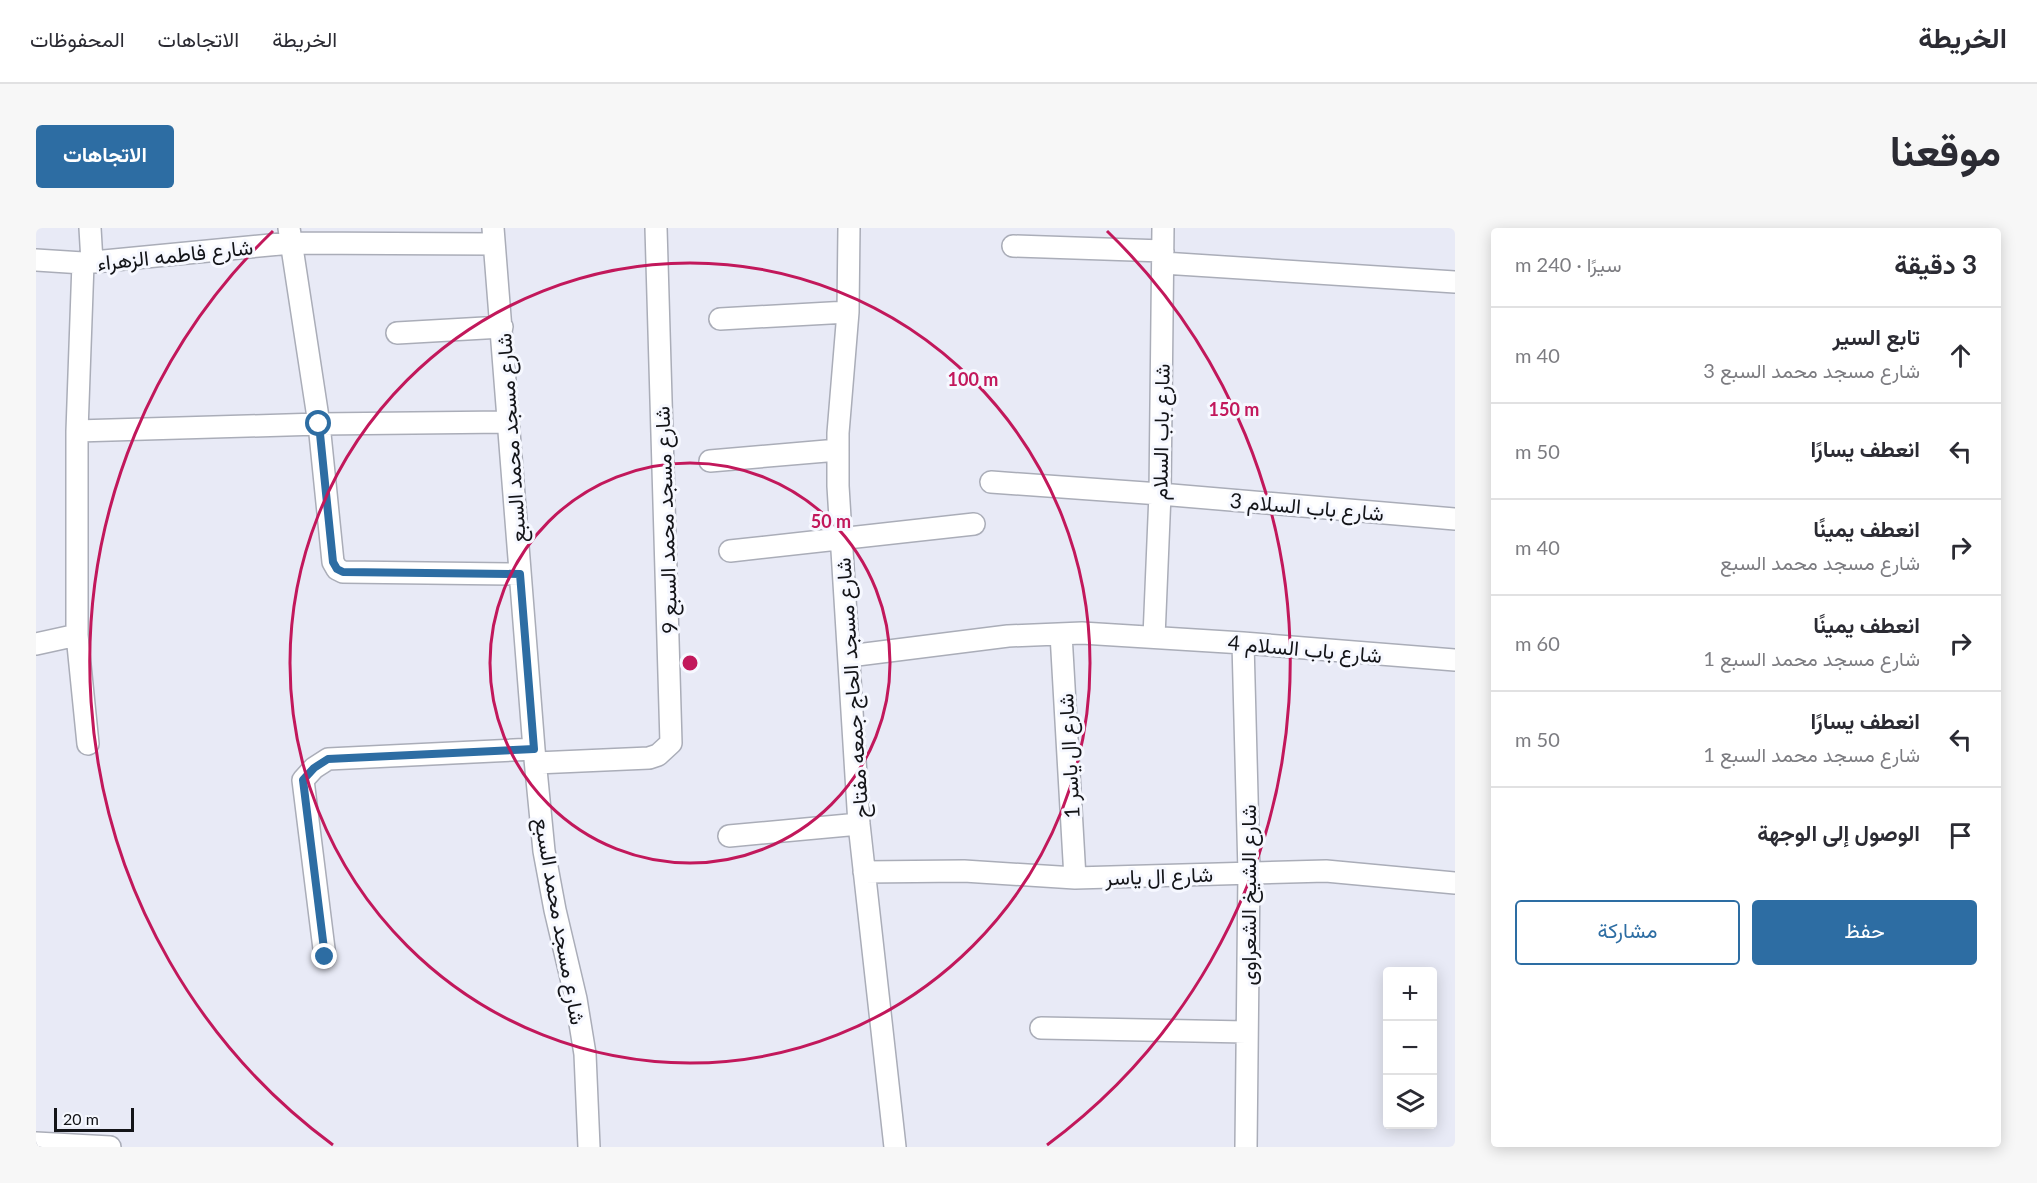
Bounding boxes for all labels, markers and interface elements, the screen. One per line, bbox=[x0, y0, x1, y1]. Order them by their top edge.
text: الخريطة bbox=[1918, 20, 2007, 54]
text: المحفوظات bbox=[30, 26, 125, 51]
text: الاتجاهات bbox=[158, 26, 239, 51]
text: الخريطة bbox=[272, 26, 337, 51]
button: الاتجاهات bbox=[36, 125, 174, 188]
text: موقعنا bbox=[1890, 125, 2001, 175]
street label: شارع فاطمه الزهراء bbox=[96, 233, 255, 278]
text: 3 دقيقة bbox=[1894, 248, 1977, 280]
text: سيرًا · 240 m bbox=[1515, 252, 1622, 276]
text: تابع السير bbox=[1833, 323, 1920, 350]
street label: شارع مسجد محمد السبع bbox=[490, 332, 533, 544]
icon: ahead bbox=[1944, 339, 1977, 372]
text: 40 m bbox=[1515, 343, 1560, 367]
text: شارع مسجد محمد السبع 3 bbox=[1703, 358, 1920, 382]
street label: شارع باب السلام bbox=[1146, 363, 1177, 501]
text: 100 m bbox=[948, 368, 998, 390]
text: 150 m bbox=[1209, 398, 1259, 420]
street label: شارع مسجد محمد السبع 9 bbox=[649, 406, 684, 634]
route start bbox=[305, 410, 331, 436]
text: انعطف يسارًا bbox=[1811, 435, 1920, 462]
icon: left bbox=[1944, 435, 1977, 468]
text: 50 m bbox=[1515, 439, 1560, 463]
street label: شارع باب السلام 3 bbox=[1229, 487, 1385, 528]
text: 50 m bbox=[811, 510, 851, 532]
text: انعطف يمينًا bbox=[1813, 515, 1920, 542]
icon: right bbox=[1944, 531, 1977, 564]
text: 40 m bbox=[1515, 535, 1560, 559]
text: شارع مسجد محمد السبع bbox=[1720, 550, 1920, 574]
street label: شارع مسجد الحاج جمعه مفتاح bbox=[829, 557, 876, 819]
text: انعطف يمينًا bbox=[1813, 611, 1920, 638]
icon: right bbox=[1944, 627, 1977, 660]
street label: شارع باب السلام 4 bbox=[1227, 629, 1383, 670]
text: 60 m bbox=[1515, 631, 1560, 655]
text: شارع مسجد محمد السبع 1 bbox=[1703, 646, 1920, 670]
centre of rings bbox=[680, 653, 700, 673]
street label: شارع ال ياسر 1 bbox=[1052, 692, 1087, 819]
text: انعطف يسارًا bbox=[1811, 707, 1920, 734]
icon: left bbox=[1944, 723, 1977, 756]
text: 50 m bbox=[1515, 727, 1560, 751]
text: شارع مسجد محمد السبع 1 bbox=[1703, 742, 1920, 766]
street label: شارع الشيخ الشعراوى bbox=[1235, 804, 1263, 986]
street label: شارع مسجد محمد السبع bbox=[527, 815, 592, 1027]
text: الوصول إلى الوجهة bbox=[1757, 819, 1920, 846]
icon: arrive bbox=[1944, 819, 1977, 852]
street label: شارع ال ياسر bbox=[1104, 861, 1214, 892]
button: مشاركة bbox=[1515, 900, 1740, 965]
button: حفظ bbox=[1752, 900, 1977, 965]
route end bbox=[311, 943, 337, 969]
map controls bbox=[1383, 967, 1437, 1129]
button: + bbox=[1383, 967, 1437, 1021]
button: − bbox=[1383, 1021, 1437, 1075]
button: layers bbox=[1383, 1075, 1437, 1129]
scale bar bbox=[54, 1105, 134, 1132]
text: 20 m bbox=[63, 1109, 99, 1128]

